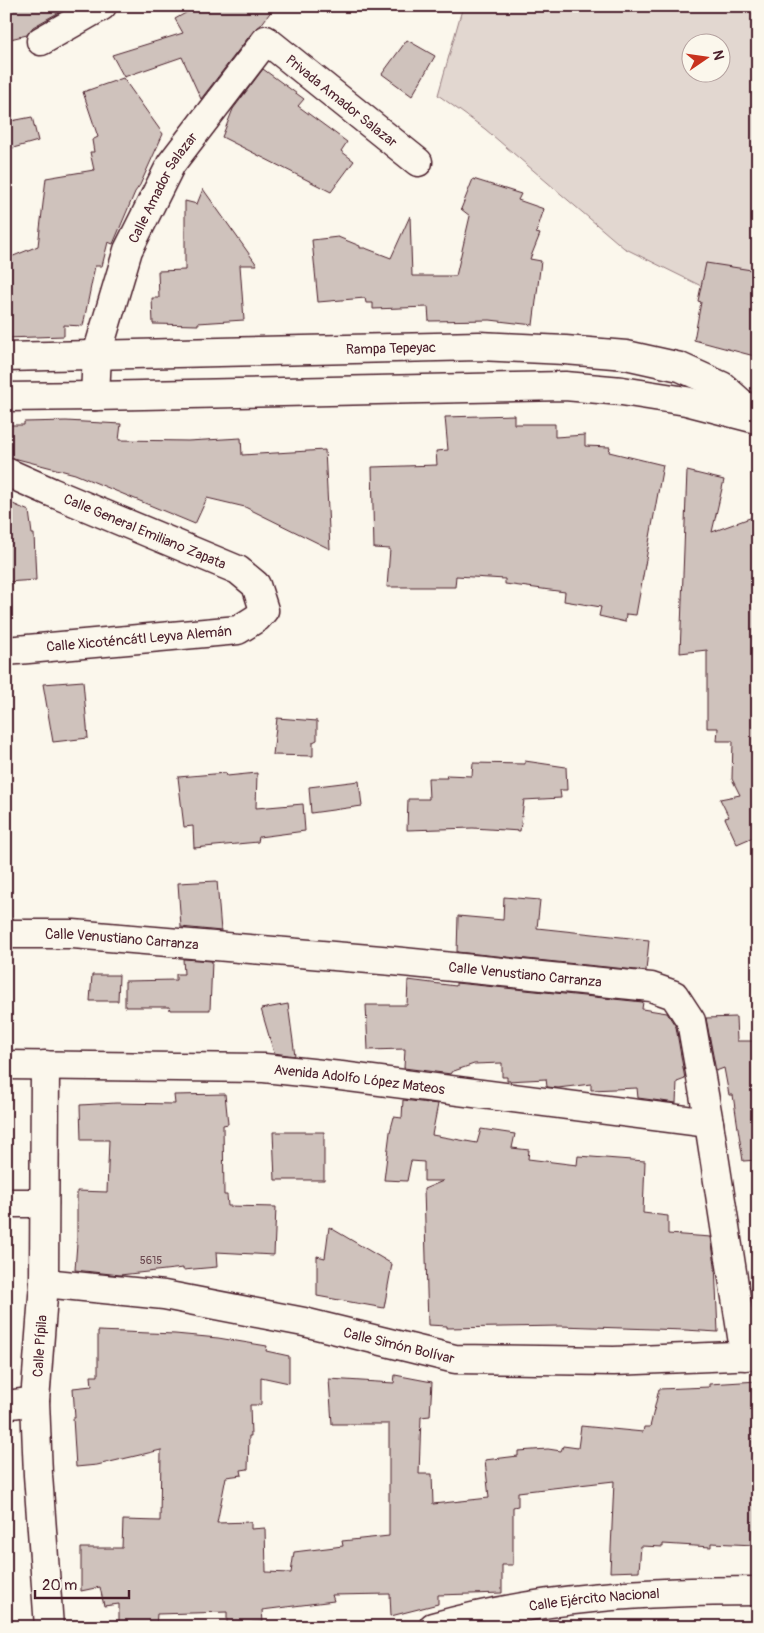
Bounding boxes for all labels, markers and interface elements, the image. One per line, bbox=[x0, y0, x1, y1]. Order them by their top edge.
north arrow bbox=[682, 32, 732, 82]
text: N bbox=[709, 49, 728, 62]
street label: Privada Amador Salazar bbox=[283, 51, 401, 151]
street label: Calle Amador Salazar bbox=[124, 129, 201, 246]
street label: Rampa Tepeyac bbox=[346, 339, 436, 358]
street label: Calle General Emiliano Zapata bbox=[61, 490, 229, 573]
street label: Calle Xicoténcátl Leyva Alemán bbox=[46, 622, 233, 656]
street label: Calle Venustiano Carranza bbox=[45, 926, 199, 953]
street label: Calle Venustiano Carranza bbox=[448, 958, 603, 991]
street label: Avenida Adolfo López Mateos bbox=[273, 1061, 447, 1098]
house number: 5615 bbox=[140, 1254, 162, 1267]
street label: Calle Pípila bbox=[29, 1314, 51, 1378]
street label: Calle Simón Bolívar bbox=[342, 1323, 456, 1367]
scale bar bbox=[35, 1568, 129, 1600]
text: 20 m bbox=[42, 1576, 77, 1595]
street label: Calle Ejército Nacional bbox=[528, 1585, 660, 1614]

